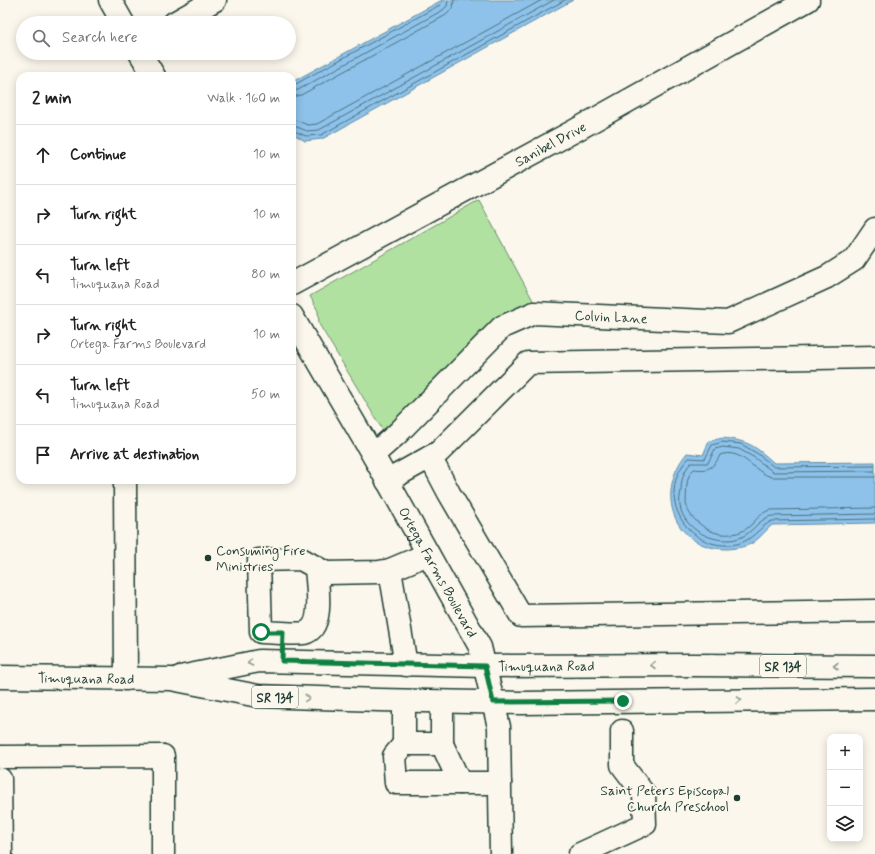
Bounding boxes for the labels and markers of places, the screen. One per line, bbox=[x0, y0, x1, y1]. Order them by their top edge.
place label: Consuming Fire Ministries bbox=[216, 542, 306, 576]
marker: Consuming Fire Ministries bbox=[203, 553, 213, 563]
place label: Saint Peters Episcopal Church Preschool bbox=[600, 782, 729, 816]
marker: Saint Peters Episcopal Church Preschool bbox=[732, 793, 742, 803]

